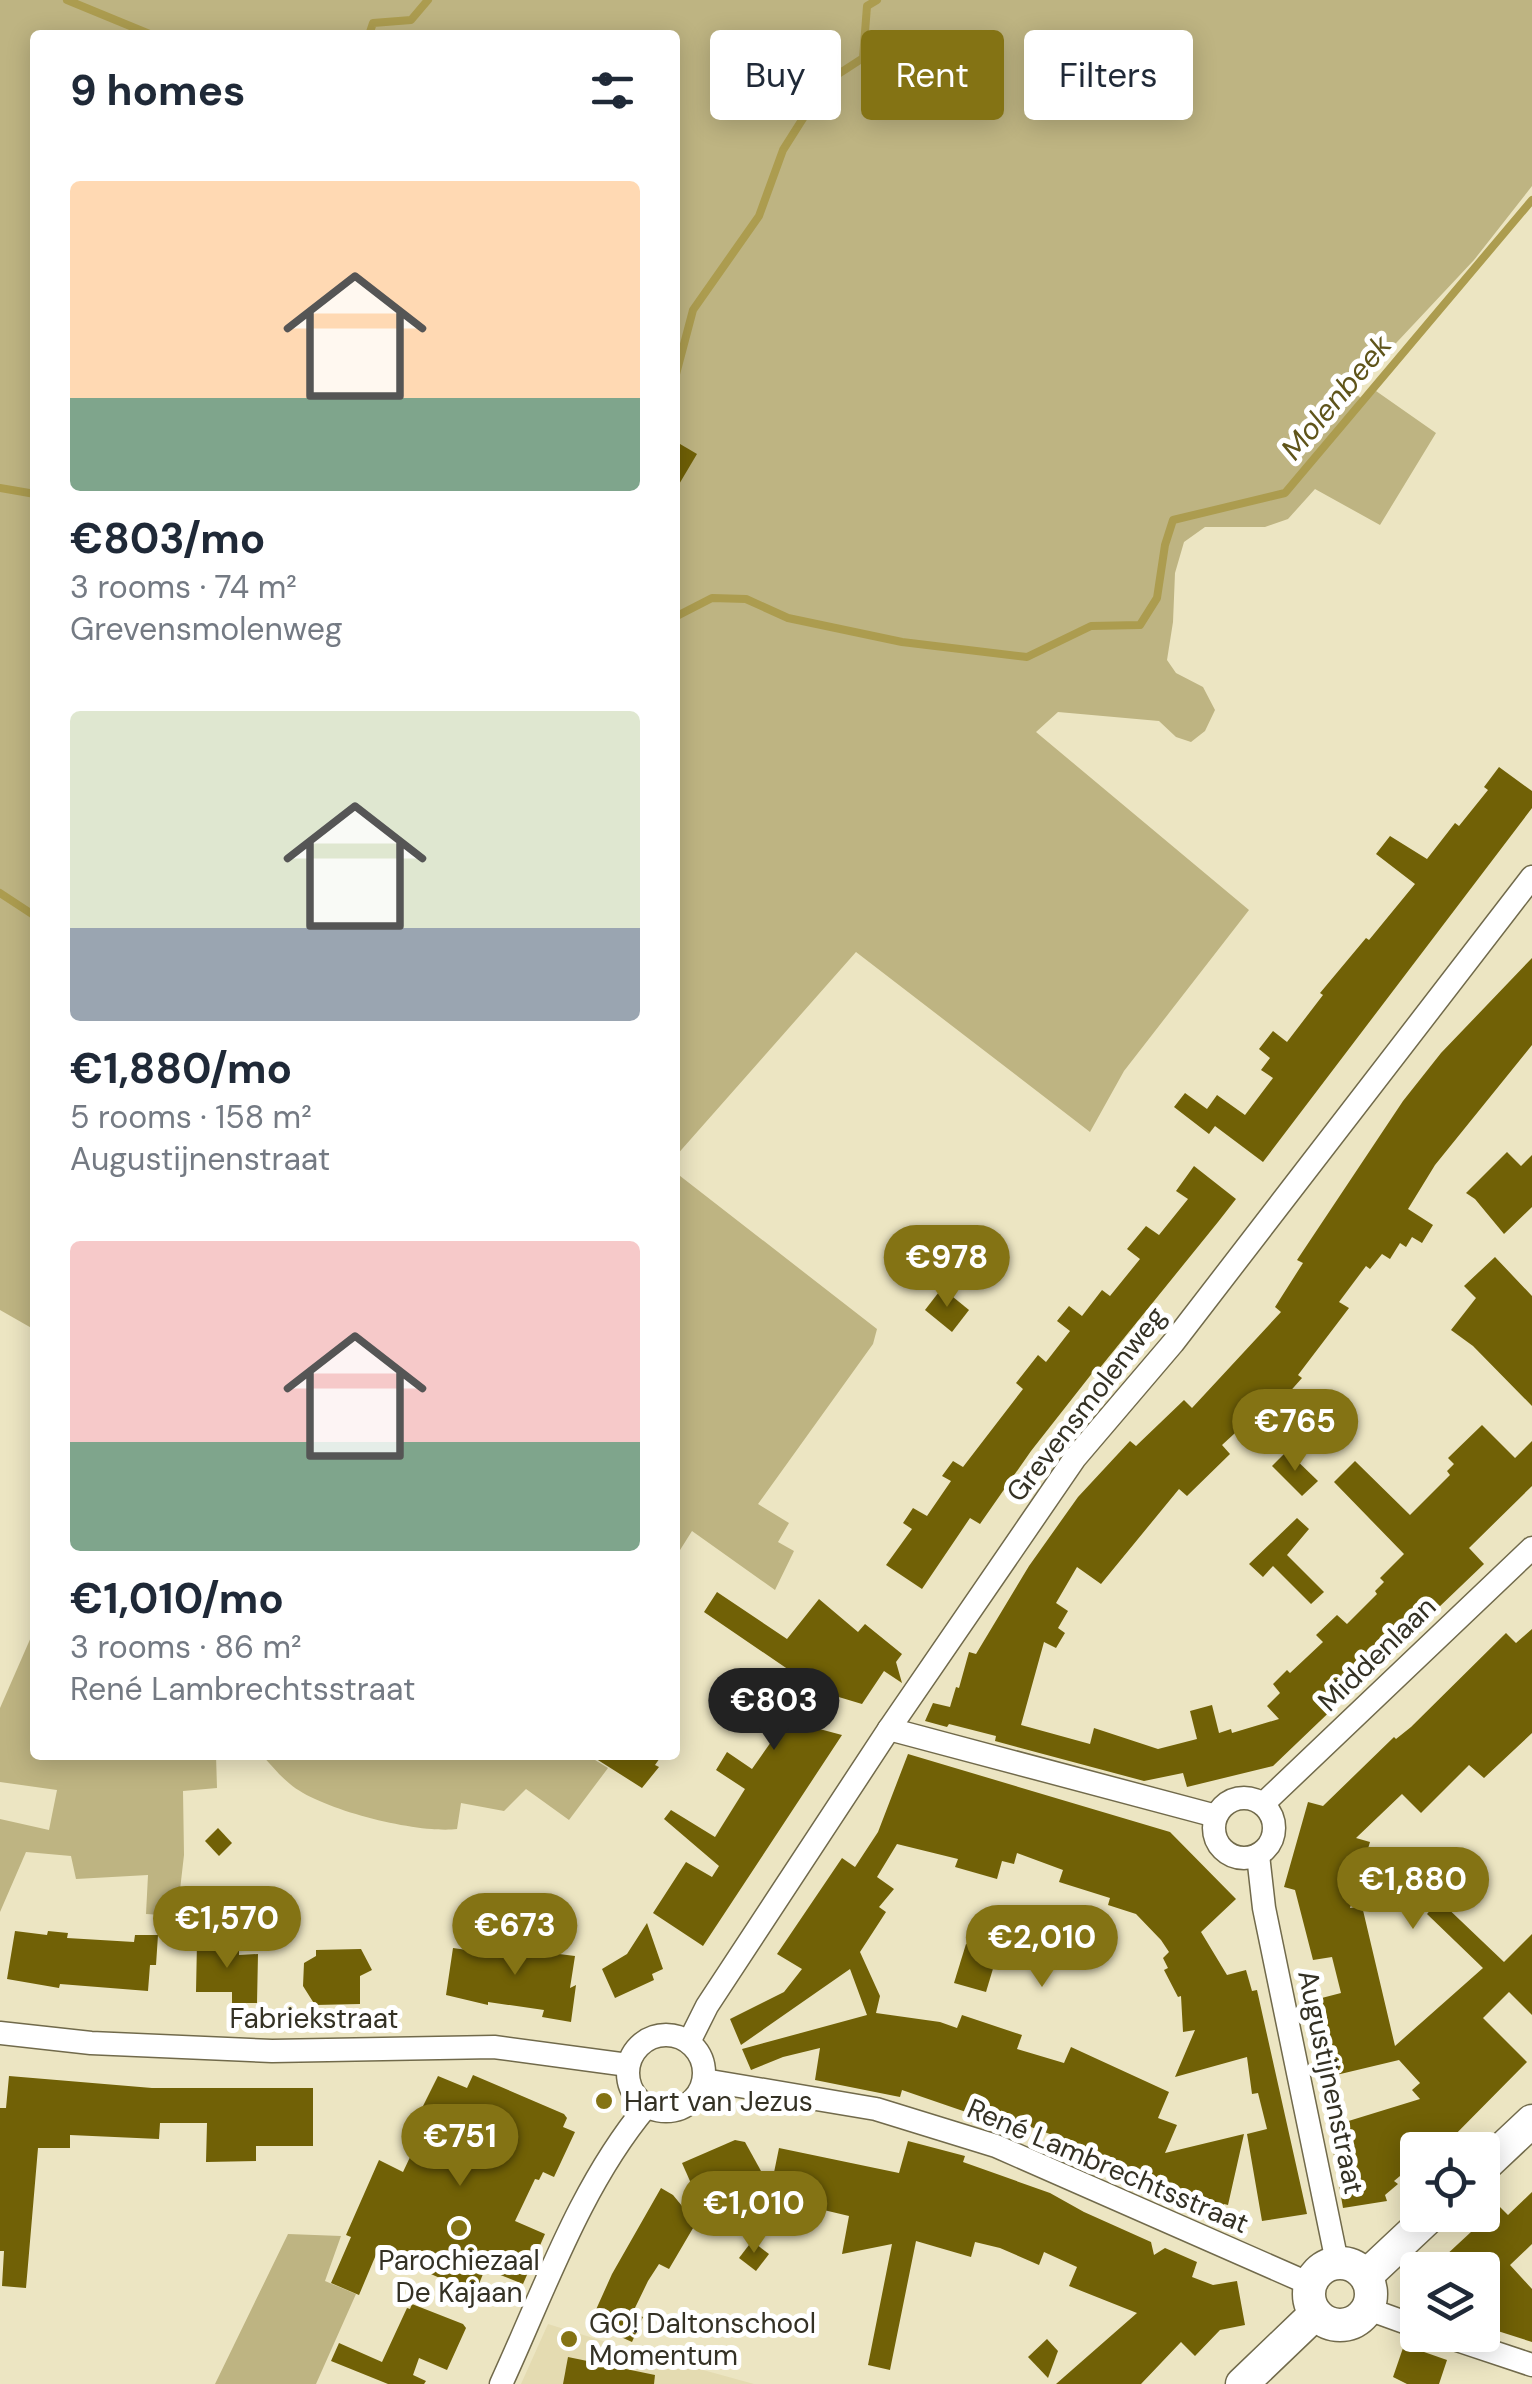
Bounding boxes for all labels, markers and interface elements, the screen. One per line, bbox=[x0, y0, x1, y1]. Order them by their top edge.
chip: Buy bbox=[710, 30, 841, 120]
chip: Rent bbox=[861, 30, 1004, 120]
chip: Filters bbox=[1024, 30, 1193, 120]
text: 9 homes bbox=[70, 63, 245, 118]
icon: filters bbox=[585, 63, 640, 118]
icon: home bbox=[265, 246, 445, 426]
water label: Molenbeek bbox=[1272, 326, 1400, 468]
text: €803/mo bbox=[70, 511, 265, 566]
text: 3 rooms · 74 m² bbox=[70, 566, 297, 608]
text: Grevensmolenweg bbox=[70, 608, 343, 650]
icon: home bbox=[265, 776, 445, 956]
text: €1,880/mo bbox=[70, 1041, 292, 1096]
text: 5 rooms · 158 m² bbox=[70, 1096, 312, 1138]
text: Augustijnenstraat bbox=[70, 1138, 330, 1180]
pin: €978 bbox=[888, 1225, 1006, 1310]
text: €978 bbox=[906, 1236, 988, 1278]
street label: Grevensmolenweg bbox=[998, 1299, 1174, 1509]
icon: home bbox=[265, 1306, 445, 1486]
pin: €765 bbox=[1236, 1389, 1354, 1474]
text: €765 bbox=[1254, 1400, 1336, 1442]
text: €1,010/mo bbox=[70, 1571, 284, 1626]
street label: Middenlaan bbox=[1310, 1589, 1444, 1719]
text: 3 rooms · 86 m² bbox=[70, 1626, 302, 1668]
text: René Lambrechtsstraat bbox=[70, 1668, 415, 1710]
pin: €803 bbox=[715, 1668, 833, 1753]
text: €803 bbox=[730, 1679, 818, 1721]
pin: €1,880 bbox=[1332, 1847, 1494, 1932]
text: €1,880 bbox=[1359, 1858, 1467, 1900]
pin: €1,570 bbox=[146, 1886, 308, 1971]
pin: €673 bbox=[456, 1893, 574, 1978]
text: €1,570 bbox=[175, 1897, 279, 1939]
text: €673 bbox=[474, 1904, 556, 1946]
pin: €2,010 bbox=[961, 1905, 1123, 1990]
text: €2,010 bbox=[988, 1916, 1096, 1958]
street label: Augustijnenstraat bbox=[1289, 1967, 1373, 2197]
street label: Fabriekstraat bbox=[230, 2000, 398, 2037]
place label: Hart van Jezus bbox=[624, 2083, 813, 2120]
marker: Hart van Jezus bbox=[593, 2090, 615, 2112]
street label: René Lambrechtsstraat bbox=[962, 2090, 1254, 2242]
pin: €751 bbox=[401, 2104, 519, 2189]
text: €751 bbox=[423, 2115, 497, 2157]
map controls bbox=[1400, 2132, 1500, 2352]
button: locate bbox=[1400, 2132, 1500, 2232]
pin: €1,010 bbox=[673, 2171, 835, 2256]
text: €1,010 bbox=[703, 2182, 805, 2224]
marker: Parochiezaal De Kajaan bbox=[448, 2217, 470, 2239]
place label: Parochiezaal De Kajaan bbox=[378, 2242, 540, 2311]
button: layers bbox=[1400, 2252, 1500, 2352]
place label: GO! Daltonschool Momentum bbox=[589, 2305, 816, 2374]
marker: GO! Daltonschool Momentum bbox=[558, 2328, 580, 2350]

